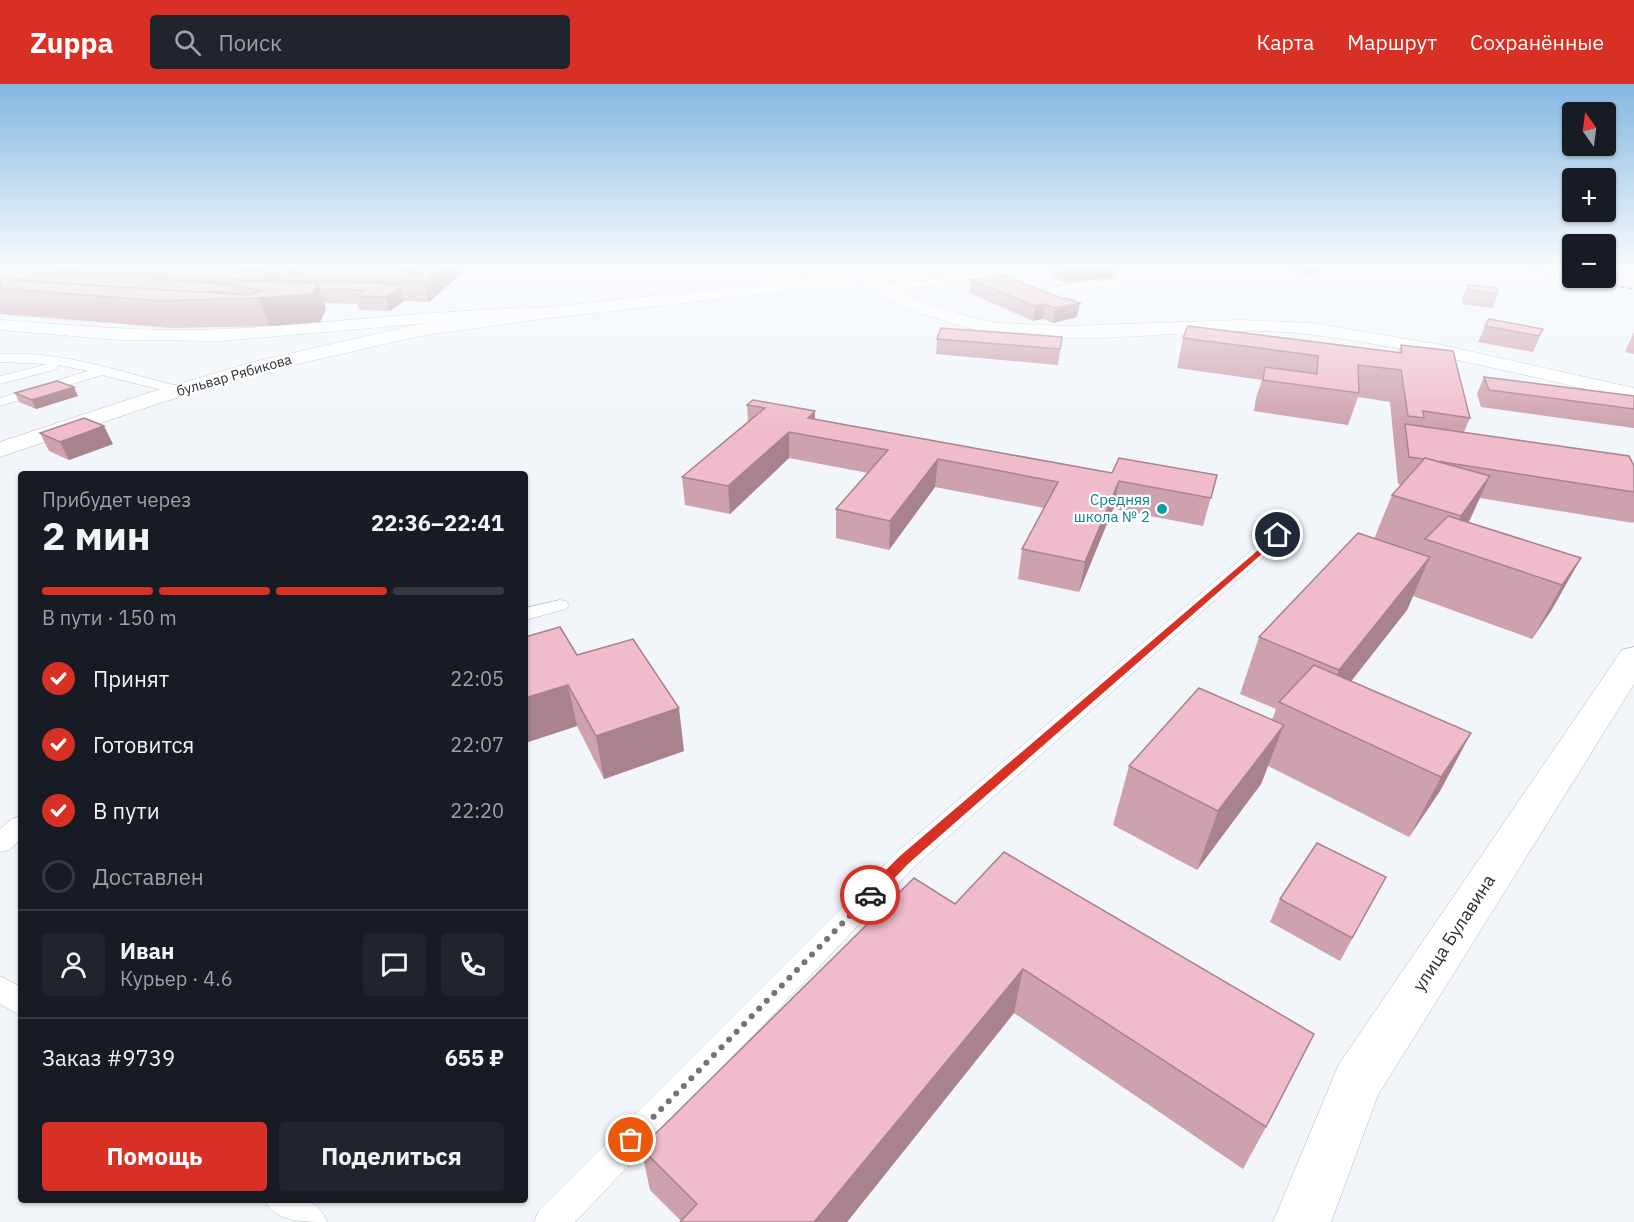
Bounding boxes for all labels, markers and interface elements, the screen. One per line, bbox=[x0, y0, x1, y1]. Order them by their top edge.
search box bbox=[150, 15, 570, 69]
text: Zuppa bbox=[30, 24, 114, 61]
icon: search bbox=[171, 26, 204, 59]
text: Поиск bbox=[219, 28, 282, 57]
text: Карта bbox=[1256, 28, 1314, 56]
text: Маршрут bbox=[1347, 28, 1437, 56]
text: Сохранённые bbox=[1470, 28, 1604, 56]
north arrow bbox=[1562, 102, 1616, 156]
map controls bbox=[1562, 102, 1616, 288]
button: + bbox=[1562, 168, 1616, 222]
button: − bbox=[1562, 234, 1616, 288]
street label: бульвар Рябикова bbox=[174, 350, 294, 400]
text: Прибудет через bbox=[42, 486, 191, 513]
place label: Средняя школа № 2 bbox=[1074, 490, 1150, 526]
marker: Средняя школа № 2 bbox=[1155, 502, 1169, 516]
text: 22:36–22:41 bbox=[371, 508, 504, 537]
pin bbox=[1252, 509, 1303, 560]
text: 2 мин bbox=[42, 510, 151, 561]
icon: home bbox=[1261, 518, 1294, 551]
text: В пути · 150 m bbox=[42, 604, 177, 631]
icon: check bbox=[42, 662, 75, 695]
text: Принят bbox=[93, 664, 169, 693]
text: 22:05 bbox=[450, 665, 504, 692]
icon: check bbox=[42, 728, 75, 761]
text: Готовится bbox=[93, 730, 194, 759]
text: 22:07 bbox=[450, 731, 504, 758]
icon: check bbox=[42, 794, 75, 827]
text: В пути bbox=[93, 796, 160, 825]
text: 22:20 bbox=[450, 797, 504, 824]
text: Доставлен bbox=[93, 862, 204, 891]
courier bbox=[840, 865, 900, 925]
street label: улица Булавина bbox=[1407, 870, 1500, 995]
icon: car bbox=[854, 879, 887, 912]
button: person bbox=[42, 933, 105, 996]
button: chat bbox=[363, 933, 426, 996]
button: phone bbox=[441, 933, 504, 996]
text: Иван bbox=[120, 936, 175, 965]
text: Курьер · 4.6 bbox=[120, 965, 233, 992]
text: Заказ #9739 bbox=[42, 1043, 175, 1072]
text: 655 ₽ bbox=[445, 1043, 504, 1072]
pin bbox=[605, 1114, 656, 1165]
button: Помощь bbox=[42, 1122, 267, 1191]
button: Поделиться bbox=[279, 1122, 504, 1191]
icon: bag bbox=[614, 1123, 647, 1156]

